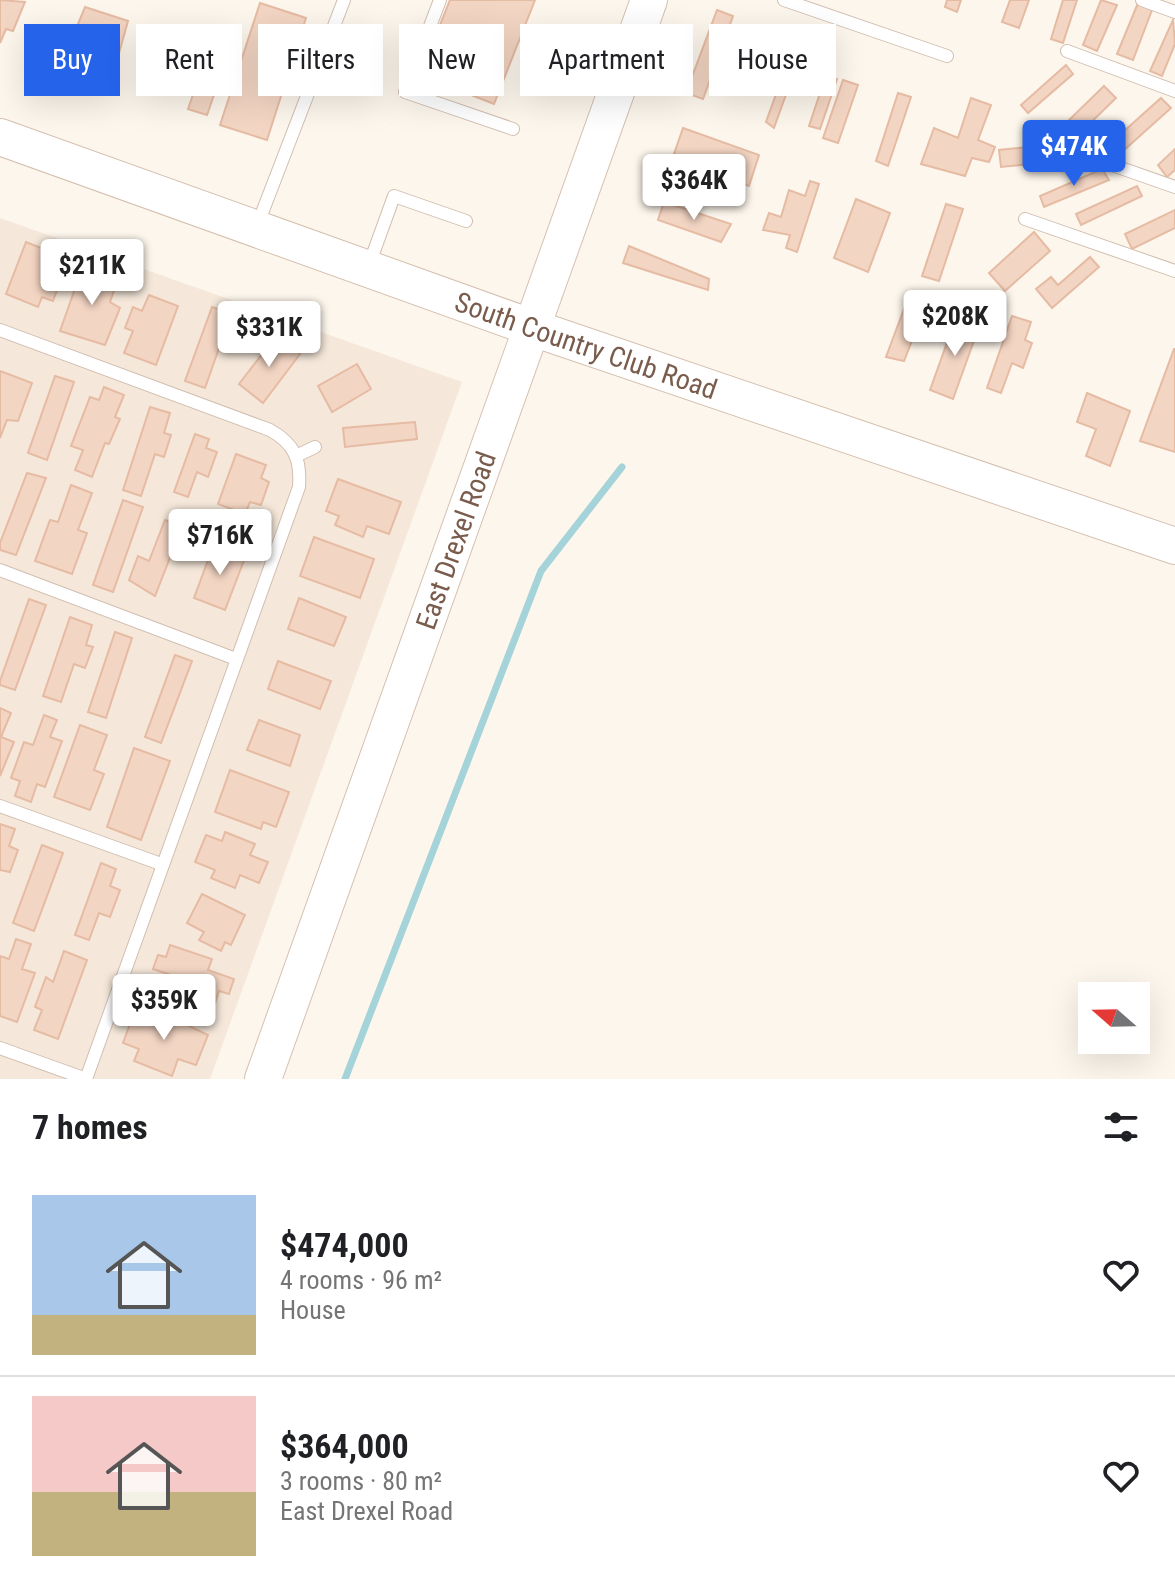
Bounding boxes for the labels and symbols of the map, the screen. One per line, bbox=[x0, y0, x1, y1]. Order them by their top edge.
pin: $474K bbox=[1018, 120, 1130, 188]
pin: $364K bbox=[638, 154, 750, 222]
pin: $211K bbox=[36, 239, 148, 307]
street label: South Country Club Road bbox=[450, 285, 721, 406]
pin: $208K bbox=[899, 290, 1011, 358]
pin: $331K bbox=[213, 301, 325, 369]
street label: East Drexel Road bbox=[409, 447, 503, 634]
pin: $716K bbox=[164, 509, 276, 577]
pin: $359K bbox=[108, 974, 220, 1042]
north arrow bbox=[1078, 982, 1150, 1054]

